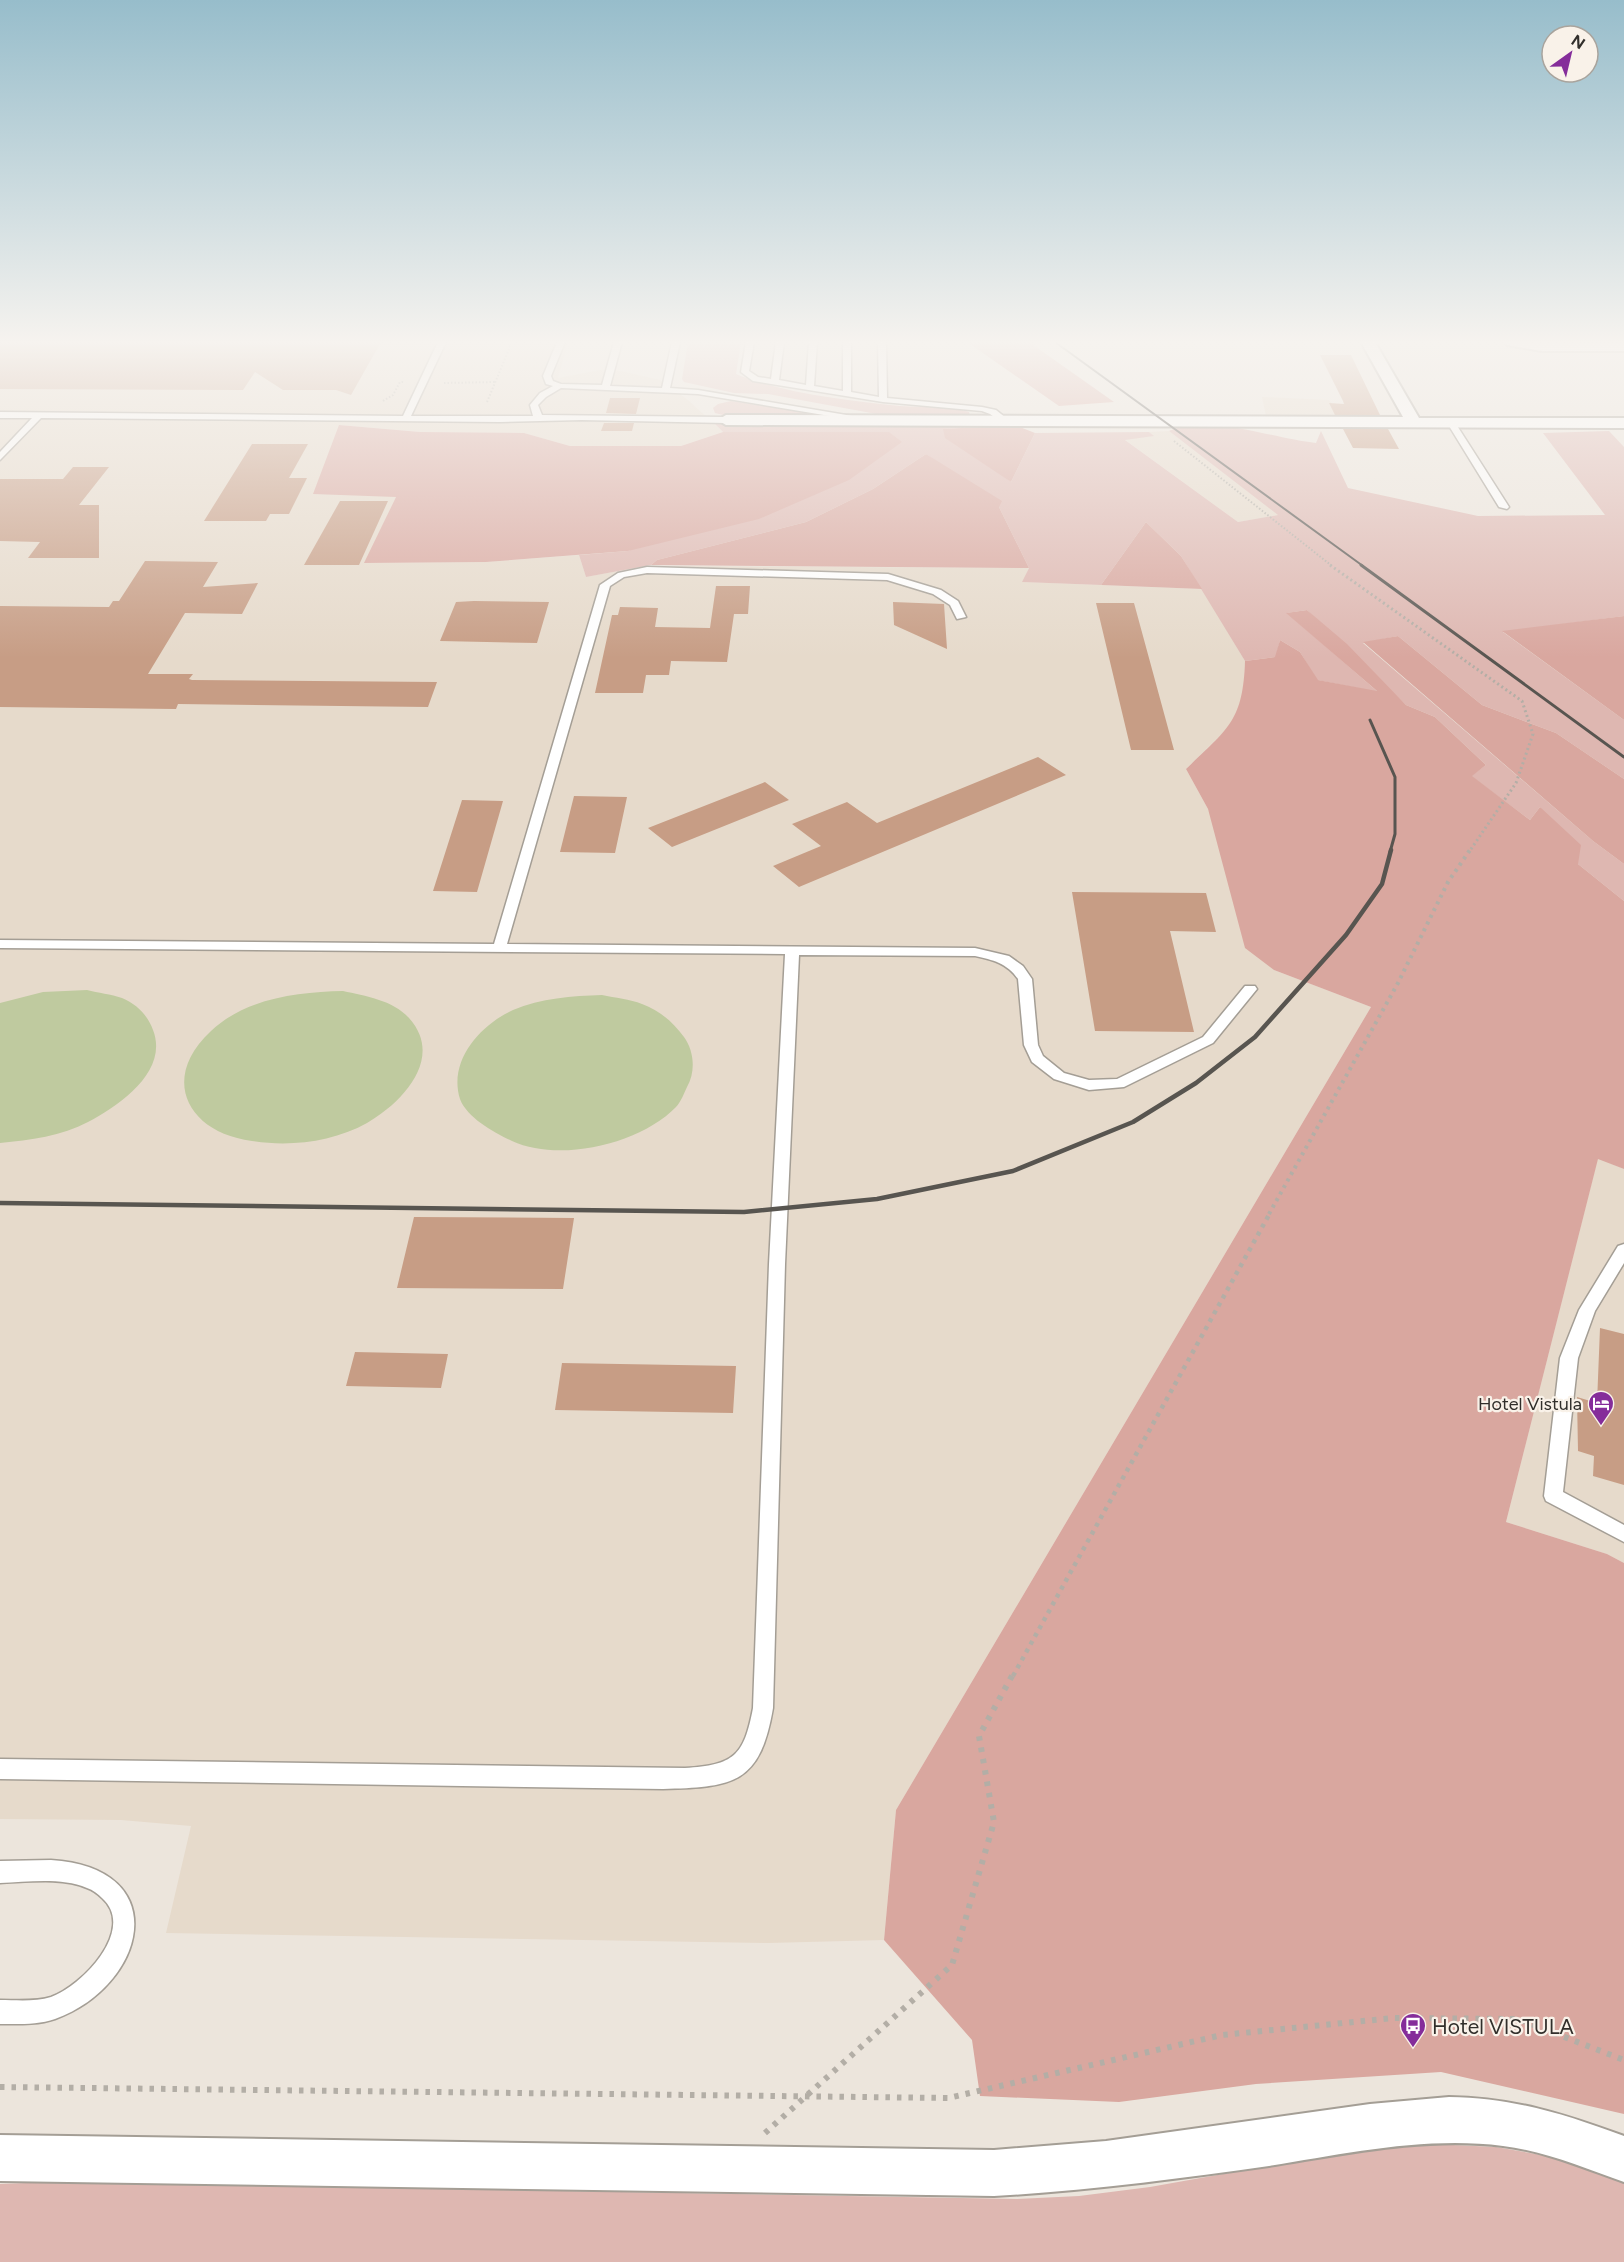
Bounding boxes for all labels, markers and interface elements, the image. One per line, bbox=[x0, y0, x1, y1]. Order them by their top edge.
north arrow bbox=[1540, 24, 1600, 84]
text: N bbox=[1568, 31, 1589, 53]
hotel icon: Hotel Vistula bbox=[1586, 1389, 1616, 1427]
place label: Hotel Vistula bbox=[1478, 1393, 1582, 1415]
bus stop icon: Hotel VISTULA bbox=[1398, 2011, 1428, 2049]
place label: Hotel VISTULA bbox=[1432, 2014, 1574, 2039]

